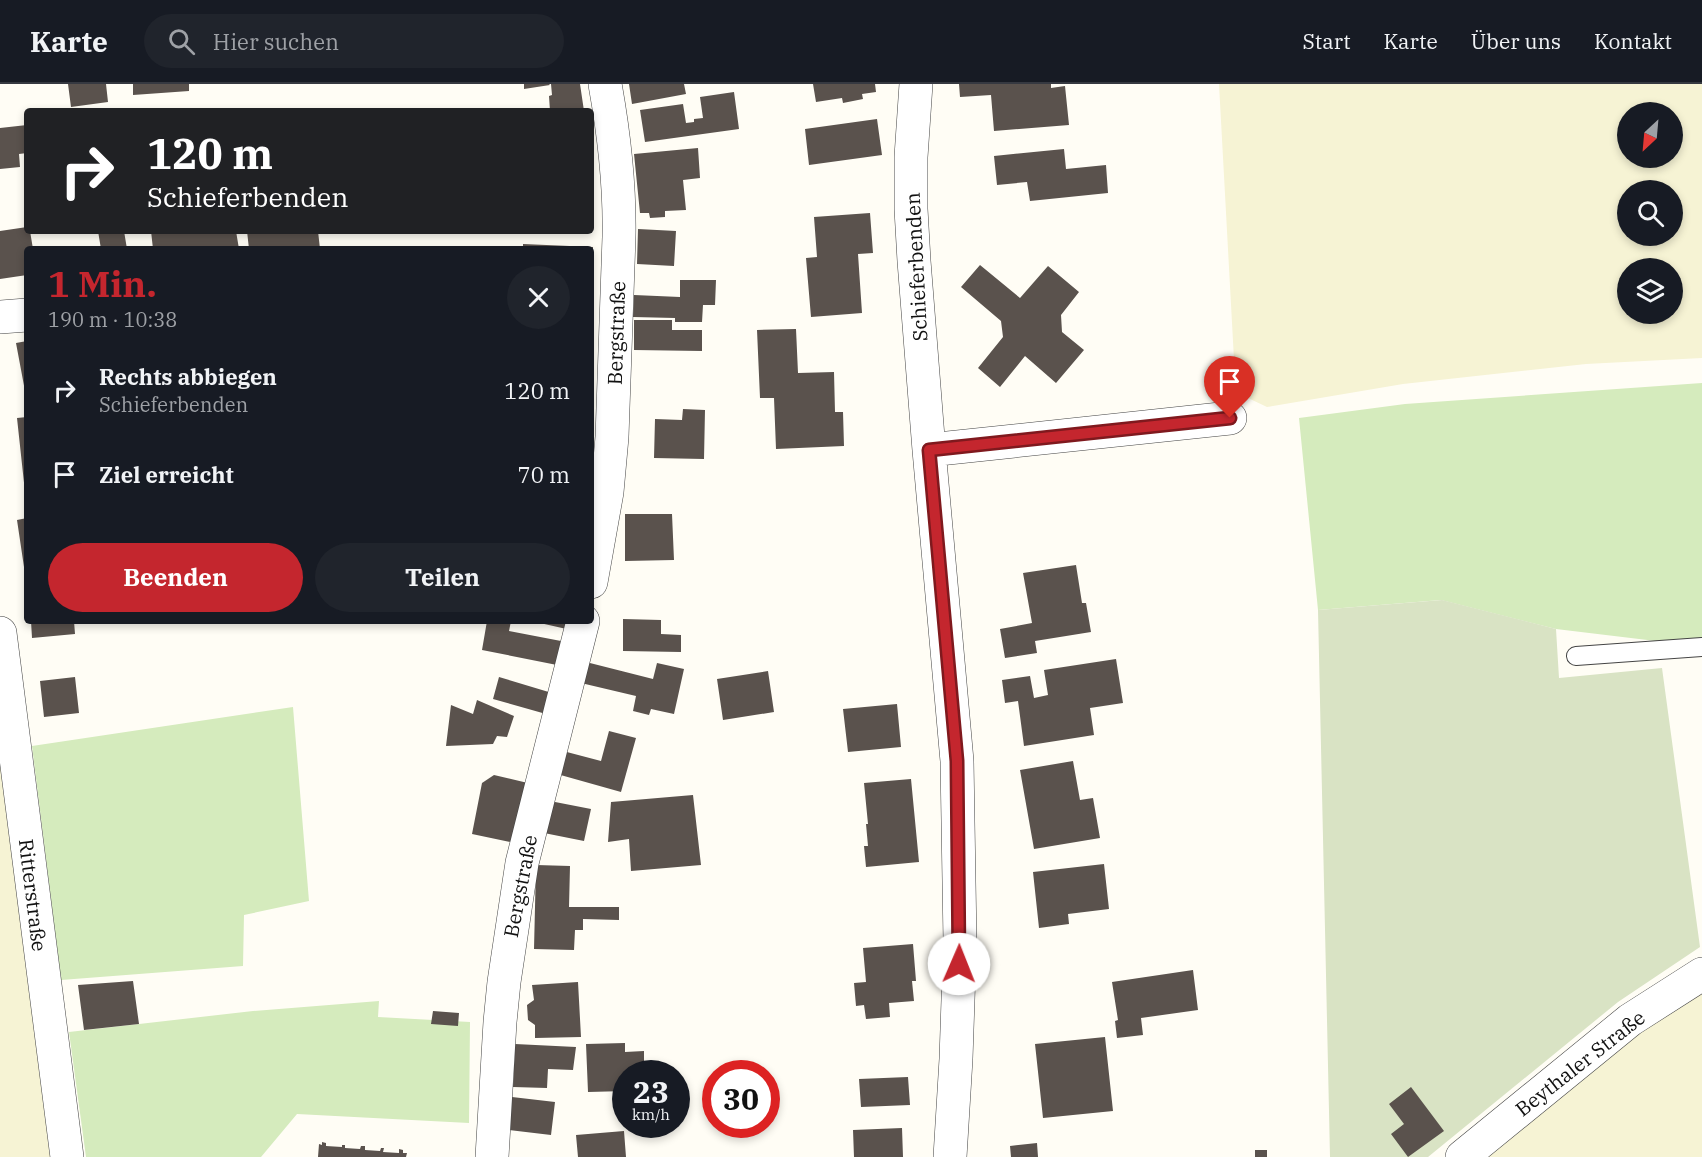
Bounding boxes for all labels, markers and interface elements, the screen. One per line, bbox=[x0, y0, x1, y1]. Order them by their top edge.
search box bbox=[144, 14, 564, 68]
text: Karte bbox=[30, 23, 108, 60]
icon: search bbox=[165, 25, 198, 58]
text: Hier suchen bbox=[213, 27, 339, 56]
text: Start bbox=[1302, 27, 1351, 55]
text: Karte bbox=[1384, 27, 1438, 55]
text: Über uns bbox=[1471, 27, 1561, 55]
text: Kontakt bbox=[1594, 27, 1672, 55]
north arrow bbox=[1617, 102, 1683, 168]
map controls bbox=[1617, 102, 1683, 324]
text: 120 m bbox=[147, 126, 273, 181]
icon: right bbox=[48, 132, 126, 210]
text: Schieferbenden bbox=[147, 179, 348, 214]
button: search bbox=[1617, 180, 1683, 246]
street label: Schieferbenden bbox=[899, 192, 933, 342]
button: layers bbox=[1617, 258, 1683, 324]
text: 1 Min. bbox=[48, 260, 157, 307]
button: close bbox=[507, 266, 570, 329]
street label: Bergstraße bbox=[601, 281, 631, 385]
text: 190 m · 10:38 bbox=[48, 306, 177, 333]
pin bbox=[1204, 356, 1255, 418]
text: Rechts abbiegen bbox=[99, 362, 277, 391]
icon: arrive bbox=[1213, 365, 1246, 398]
icon: right bbox=[48, 374, 81, 407]
text: 120 m bbox=[504, 376, 570, 405]
text: Schieferbenden bbox=[99, 391, 248, 418]
icon: arrive bbox=[48, 458, 81, 491]
text: Ziel erreicht bbox=[99, 460, 234, 489]
text: 70 m bbox=[518, 460, 570, 489]
button: Beenden bbox=[48, 543, 303, 612]
button: Teilen bbox=[315, 543, 570, 612]
street label: Bergstraße bbox=[497, 832, 543, 940]
street label: Ritterstraße bbox=[13, 837, 53, 953]
position arrow bbox=[927, 932, 991, 996]
street label: Beythaler Straße bbox=[1510, 1004, 1650, 1122]
speed limit sign: 30 bbox=[702, 1060, 780, 1138]
text: 23 bbox=[633, 1072, 669, 1111]
text: km/h bbox=[632, 1105, 670, 1124]

